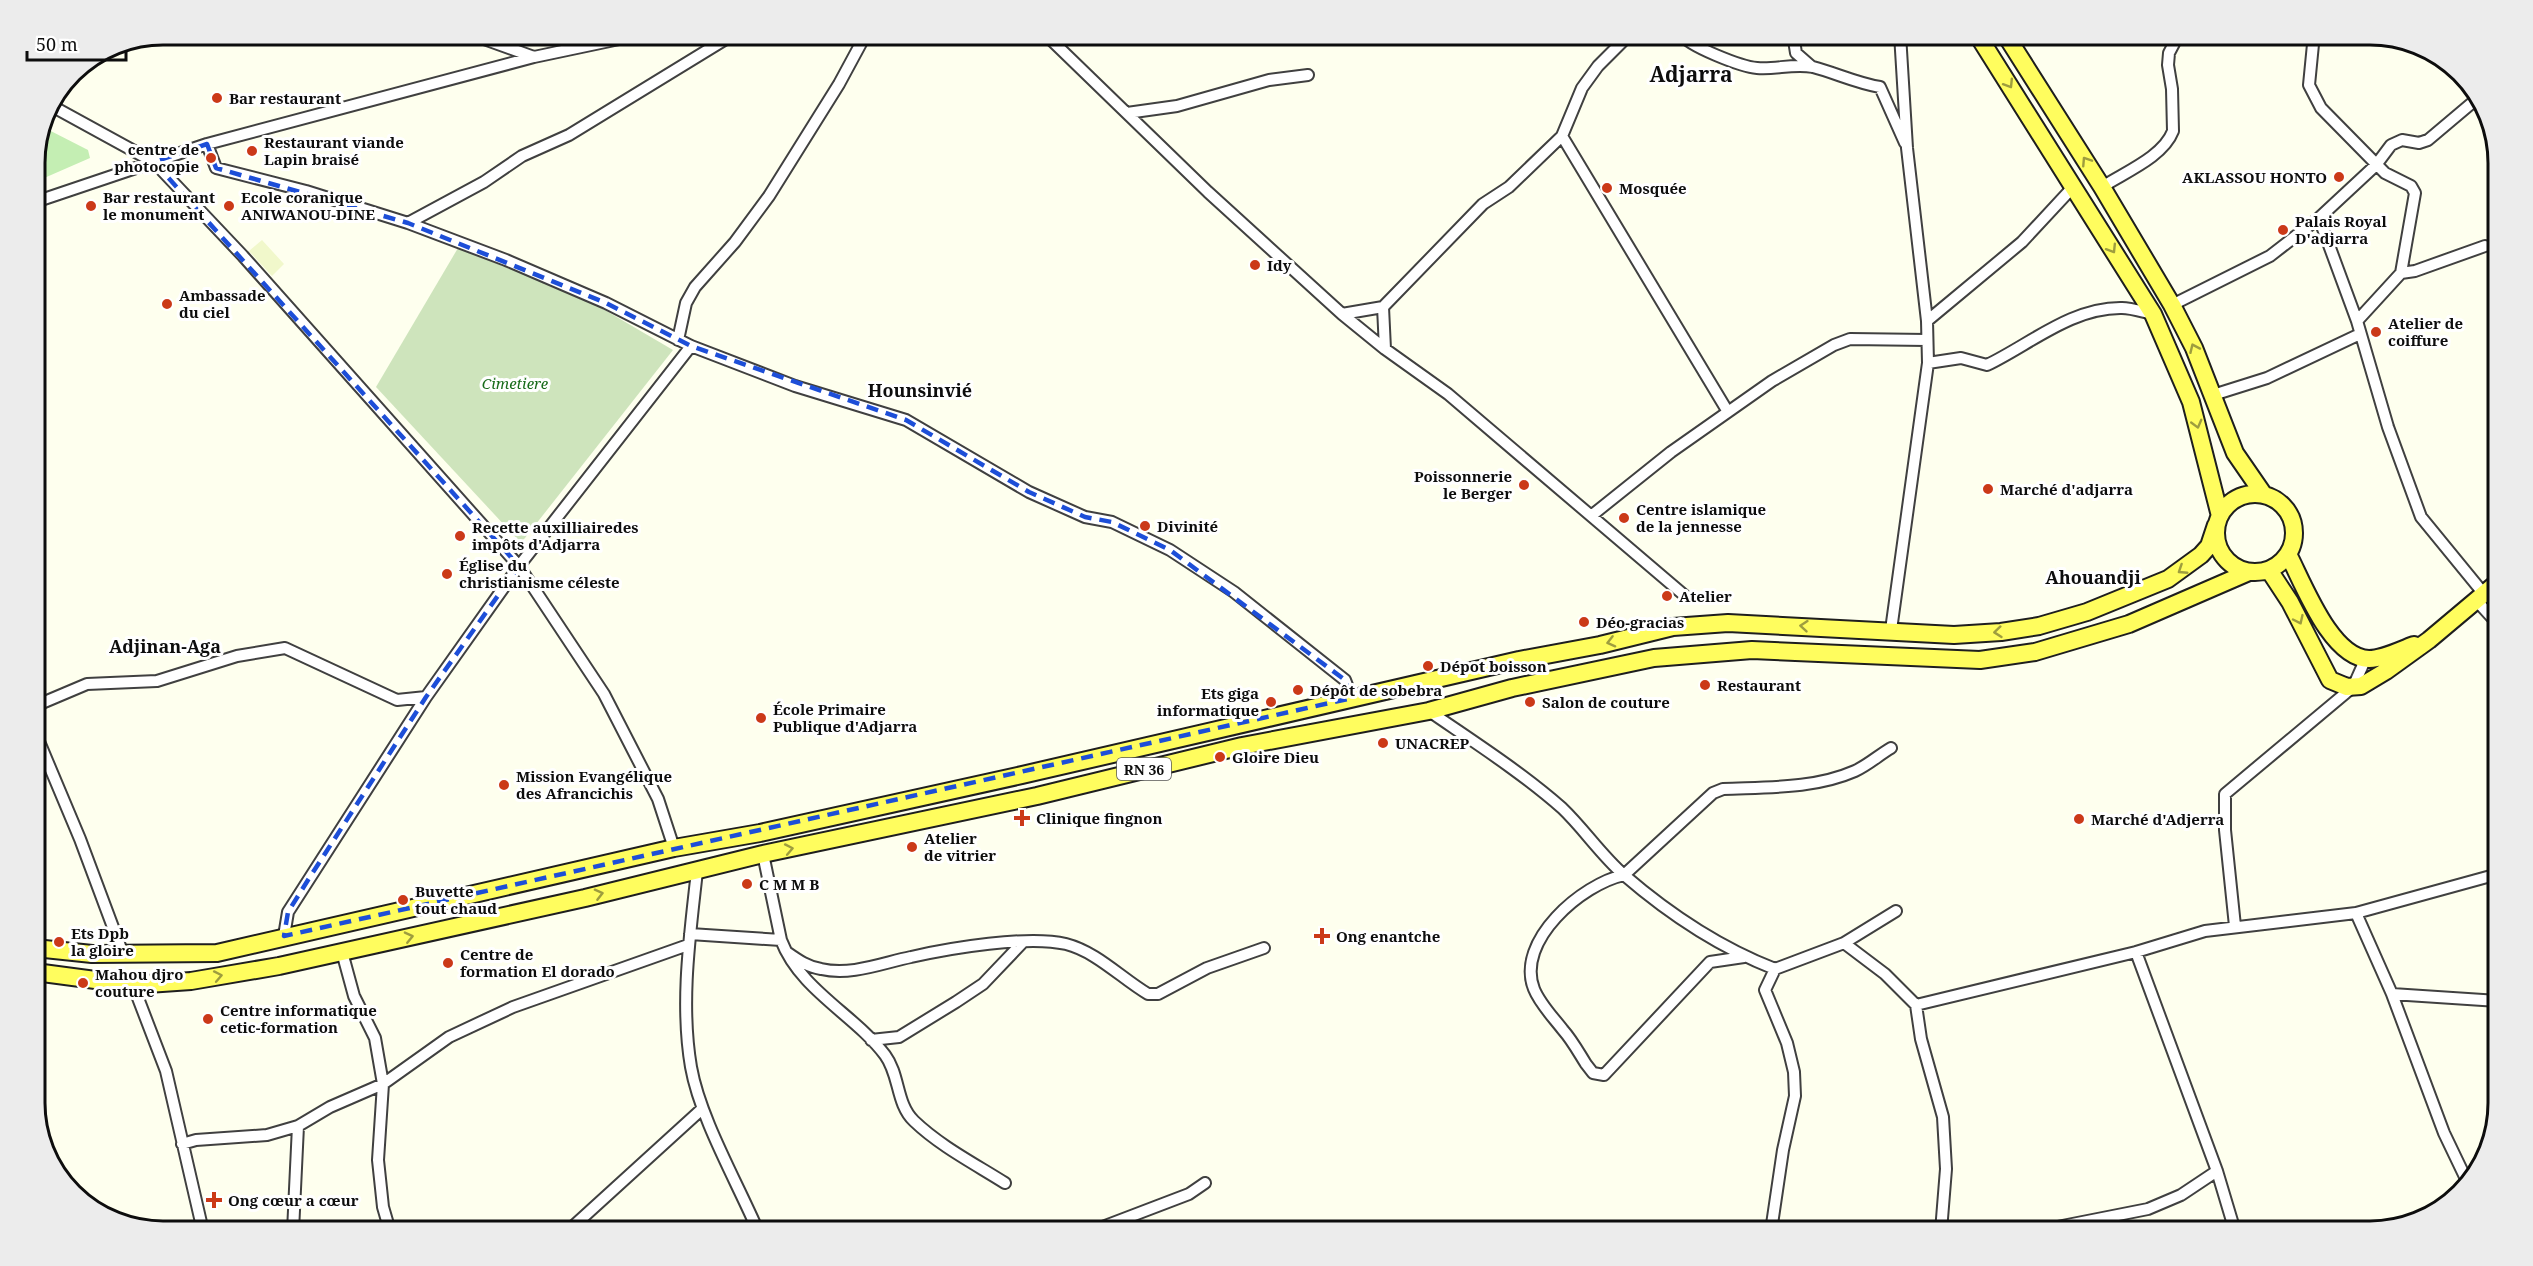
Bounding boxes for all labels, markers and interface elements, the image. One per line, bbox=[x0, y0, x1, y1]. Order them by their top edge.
scale bar bbox=[27, 24, 126, 62]
text: 50 m bbox=[36, 32, 78, 56]
district label: Adjarra bbox=[1649, 60, 1733, 88]
one-way arrow bbox=[2001, 78, 2013, 88]
place label: Bar restaurant bbox=[229, 88, 341, 108]
marker: Bar restaurant bbox=[210, 91, 224, 105]
place label: Restaurant viande Lapin braisé bbox=[264, 132, 404, 169]
place label: centre de photocopie bbox=[114, 139, 199, 176]
marker: Restaurant viande Lapin braisé bbox=[245, 144, 259, 158]
marker: centre de photocopie bbox=[204, 151, 218, 165]
one-way arrow bbox=[2082, 157, 2093, 168]
place label: AKLASSOU HONTO bbox=[2182, 167, 2327, 187]
marker: AKLASSOU HONTO bbox=[2332, 170, 2346, 184]
place label: Mosquée bbox=[1619, 178, 1687, 198]
marker: Mosquée bbox=[1600, 181, 1614, 195]
place label: Bar restaurant le monument bbox=[103, 187, 215, 224]
place label: Ecole coranique ANIWANOU-DINE bbox=[241, 187, 375, 224]
marker: Bar restaurant le monument bbox=[84, 199, 98, 213]
marker: Ecole coranique ANIWANOU-DINE bbox=[222, 199, 236, 213]
place label: Palais Royal D'adjarra bbox=[2295, 211, 2388, 248]
marker: Palais Royal D'adjarra bbox=[2276, 223, 2290, 237]
one-way arrow bbox=[2105, 243, 2117, 253]
place label: Idy bbox=[1267, 255, 1292, 275]
marker: Idy bbox=[1248, 258, 1262, 272]
place label: Ambassade du ciel bbox=[179, 285, 266, 322]
marker: Ambassade du ciel bbox=[160, 297, 174, 311]
place label: Atelier de coiffure bbox=[2388, 313, 2463, 350]
marker: Atelier de coiffure bbox=[2369, 325, 2383, 339]
one-way arrow bbox=[2189, 344, 2201, 355]
park label: Cimetiere bbox=[482, 373, 549, 393]
district label: Hounsinvié bbox=[868, 378, 972, 402]
one-way arrow bbox=[2189, 419, 2202, 429]
place label: Poissonnerie le Berger bbox=[1414, 466, 1512, 503]
marker: Poissonnerie le Berger bbox=[1517, 478, 1531, 492]
place label: Marché d'adjarra bbox=[2000, 479, 2133, 499]
marker: Marché d'adjarra bbox=[1981, 482, 1995, 496]
place label: Centre islamique de la jennesse bbox=[1636, 499, 1766, 536]
marker: Centre islamique de la jennesse bbox=[1617, 511, 1631, 525]
place label: Divinité bbox=[1157, 516, 1218, 536]
place label: Recette auxilliairedes impôts d'Adjarra bbox=[472, 517, 638, 554]
marker: Divinité bbox=[1138, 519, 1152, 533]
marker: Recette auxilliairedes impôts d'Adjarra bbox=[453, 529, 467, 543]
place label: Église du christianisme céleste bbox=[459, 555, 620, 592]
one-way arrow bbox=[2178, 563, 2188, 575]
district label: Ahouandji bbox=[2045, 565, 2141, 589]
marker: Église du christianisme céleste bbox=[440, 567, 454, 581]
place label: Atelier bbox=[1679, 586, 1732, 606]
marker: Atelier bbox=[1660, 589, 1674, 603]
place label: Déo-gracias bbox=[1596, 612, 1684, 632]
one-way arrow bbox=[2291, 613, 2303, 624]
marker: Déo-gracias bbox=[1577, 615, 1591, 629]
one-way arrow bbox=[1799, 620, 1808, 633]
one-way arrow bbox=[1994, 625, 2003, 638]
district label: Adjinan-Aga bbox=[109, 634, 221, 658]
one-way arrow bbox=[1606, 635, 1616, 648]
place label: Dépot boisson bbox=[1440, 656, 1547, 676]
marker: Dépot boisson bbox=[1421, 659, 1435, 673]
place label: Restaurant bbox=[1717, 675, 1801, 695]
marker: Restaurant bbox=[1698, 678, 1712, 692]
place label: Dépôt de sobebra bbox=[1310, 680, 1442, 700]
place label: Ets giga informatique bbox=[1157, 683, 1259, 720]
marker: Dépôt de sobebra bbox=[1291, 683, 1305, 697]
place label: Salon de couture bbox=[1542, 692, 1670, 712]
marker: Ets giga informatique bbox=[1264, 695, 1278, 709]
marker: Salon de couture bbox=[1523, 695, 1537, 709]
place label: École Primaire Publique d'Adjarra bbox=[773, 699, 917, 736]
marker: École Primaire Publique d'Adjarra bbox=[754, 711, 768, 725]
place label: UNACREP bbox=[1395, 733, 1470, 753]
marker: UNACREP bbox=[1376, 736, 1390, 750]
place label: Gloire Dieu bbox=[1232, 747, 1319, 767]
marker: Gloire Dieu bbox=[1213, 750, 1227, 764]
road number: RN 36 bbox=[1117, 758, 1171, 780]
place label: Mission Evangélique des Afrancichis bbox=[516, 766, 672, 803]
marker: Mission Evangélique des Afrancichis bbox=[497, 778, 511, 792]
place label: Clinique fingnon bbox=[1036, 808, 1163, 828]
marker: Clinique fingnon bbox=[1013, 809, 1031, 827]
place label: Marché d'Adjerra bbox=[2091, 809, 2224, 829]
marker: Marché d'Adjerra bbox=[2072, 812, 2086, 826]
place label: Atelier de vitrier bbox=[924, 828, 996, 865]
marker: Atelier de vitrier bbox=[905, 840, 919, 854]
one-way arrow bbox=[783, 843, 793, 856]
place label: C M M B bbox=[759, 874, 819, 894]
marker: C M M B bbox=[740, 877, 754, 891]
place label: Buvette tout chaud bbox=[415, 881, 497, 918]
one-way arrow bbox=[593, 889, 604, 901]
marker: Buvette tout chaud bbox=[396, 893, 410, 907]
place label: Ets Dpb la gloire bbox=[71, 923, 134, 960]
place label: Ong enantche bbox=[1336, 926, 1440, 946]
marker: Ong enantche bbox=[1313, 927, 1331, 945]
one-way arrow bbox=[403, 931, 413, 944]
marker: Ets Dpb la gloire bbox=[52, 935, 66, 949]
place label: Centre de formation El dorado bbox=[460, 944, 615, 981]
marker: Centre de formation El dorado bbox=[441, 956, 455, 970]
place label: Mahou djro couture bbox=[95, 964, 183, 1001]
one-way arrow bbox=[212, 970, 222, 983]
marker: Mahou djro couture bbox=[76, 976, 90, 990]
place label: Centre informatique cetic-formation bbox=[220, 1000, 377, 1037]
marker: Centre informatique cetic-formation bbox=[201, 1012, 215, 1026]
place label: Ong cœur a cœur bbox=[228, 1190, 359, 1210]
marker: Ong cœur a cœur bbox=[205, 1191, 223, 1209]

